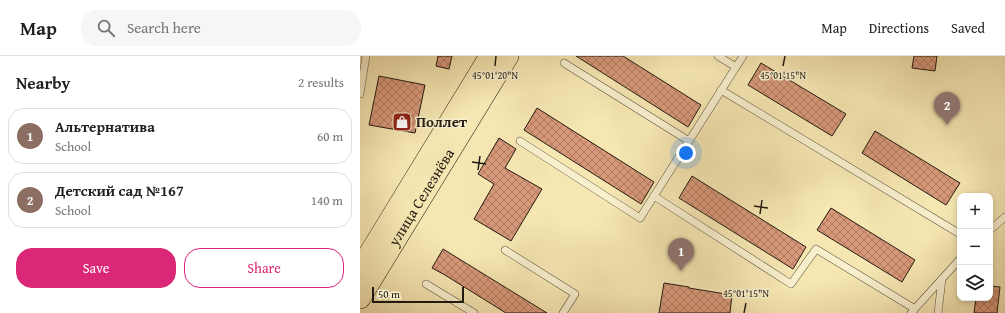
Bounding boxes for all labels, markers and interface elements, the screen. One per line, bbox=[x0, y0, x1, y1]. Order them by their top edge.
search box bbox=[81, 10, 361, 46]
text: Map bbox=[20, 14, 57, 42]
icon: search bbox=[95, 17, 117, 39]
text: Search here bbox=[127, 17, 201, 38]
text: Map bbox=[821, 18, 847, 38]
text: Directions bbox=[869, 18, 929, 38]
text: Saved bbox=[951, 18, 985, 38]
text: 45°01'20"N bbox=[472, 68, 518, 83]
text: 45°01'15"N bbox=[760, 68, 806, 83]
text: Nearby bbox=[16, 70, 70, 95]
text: 2 results bbox=[298, 73, 344, 92]
pin: 2 bbox=[934, 92, 960, 125]
shop icon: Поллет bbox=[391, 111, 413, 133]
place label: Поллет bbox=[416, 111, 468, 132]
text: Альтернатива bbox=[55, 116, 155, 137]
text: 1 bbox=[27, 127, 33, 146]
text: 60 m bbox=[317, 127, 343, 146]
text: School bbox=[55, 137, 91, 156]
street label: улица Селезнёва bbox=[383, 143, 460, 251]
your location bbox=[676, 143, 696, 163]
text: Детский сад №167 bbox=[55, 180, 184, 201]
text: 2 bbox=[27, 191, 33, 210]
text: 140 m bbox=[311, 191, 343, 210]
map controls bbox=[957, 193, 993, 301]
button: + bbox=[957, 193, 993, 229]
text: School bbox=[55, 201, 91, 220]
button: − bbox=[957, 229, 993, 265]
pin: 1 bbox=[668, 238, 694, 271]
button: Save bbox=[16, 248, 176, 288]
button: Share bbox=[184, 248, 344, 288]
button: layers bbox=[957, 265, 993, 301]
scale bar bbox=[372, 285, 464, 304]
text: 50 m bbox=[378, 286, 400, 302]
text: 45°01'15"N bbox=[723, 286, 769, 301]

